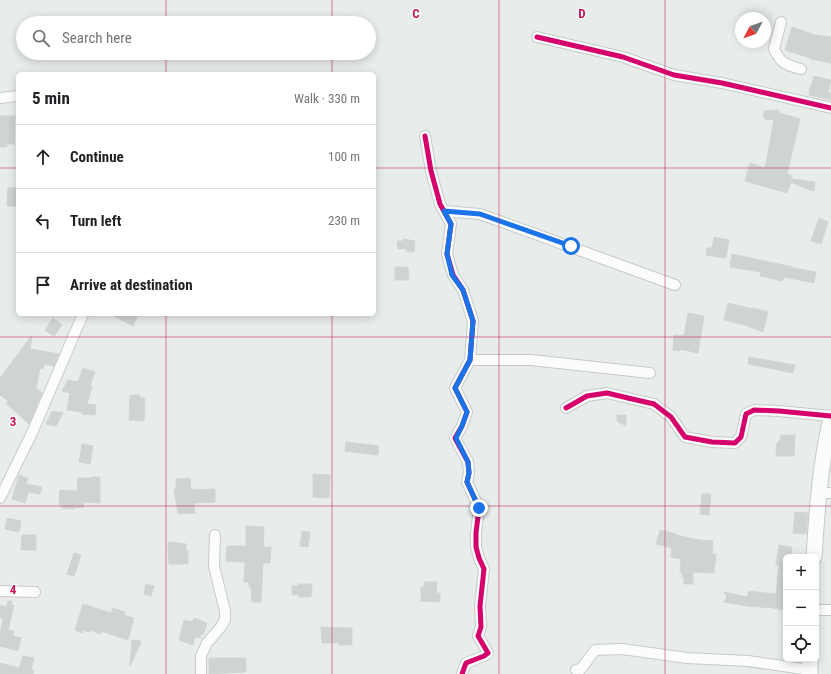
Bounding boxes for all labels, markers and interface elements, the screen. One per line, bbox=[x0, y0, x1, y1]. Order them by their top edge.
text: C bbox=[412, 6, 420, 21]
text: D bbox=[578, 6, 586, 21]
north arrow bbox=[735, 12, 771, 48]
search box bbox=[16, 16, 376, 60]
icon: search bbox=[30, 27, 52, 49]
text: Search here bbox=[62, 29, 132, 47]
text: 5 min bbox=[32, 88, 70, 108]
text: Walk · 330 m bbox=[294, 91, 360, 106]
icon: ahead bbox=[32, 146, 54, 168]
text: Continue bbox=[70, 148, 124, 166]
text: 100 m bbox=[328, 149, 360, 164]
icon: left bbox=[32, 210, 54, 232]
text: Turn left bbox=[70, 212, 121, 230]
text: 230 m bbox=[328, 213, 360, 228]
route start bbox=[562, 237, 580, 255]
icon: arrive bbox=[32, 274, 54, 296]
text: Arrive at destination bbox=[70, 276, 193, 294]
text: 3 bbox=[10, 414, 16, 429]
route end bbox=[470, 499, 488, 517]
map controls bbox=[783, 554, 819, 662]
button: + bbox=[783, 554, 819, 590]
text: 4 bbox=[10, 582, 17, 597]
button: − bbox=[783, 590, 819, 626]
button: locate bbox=[783, 626, 819, 662]

